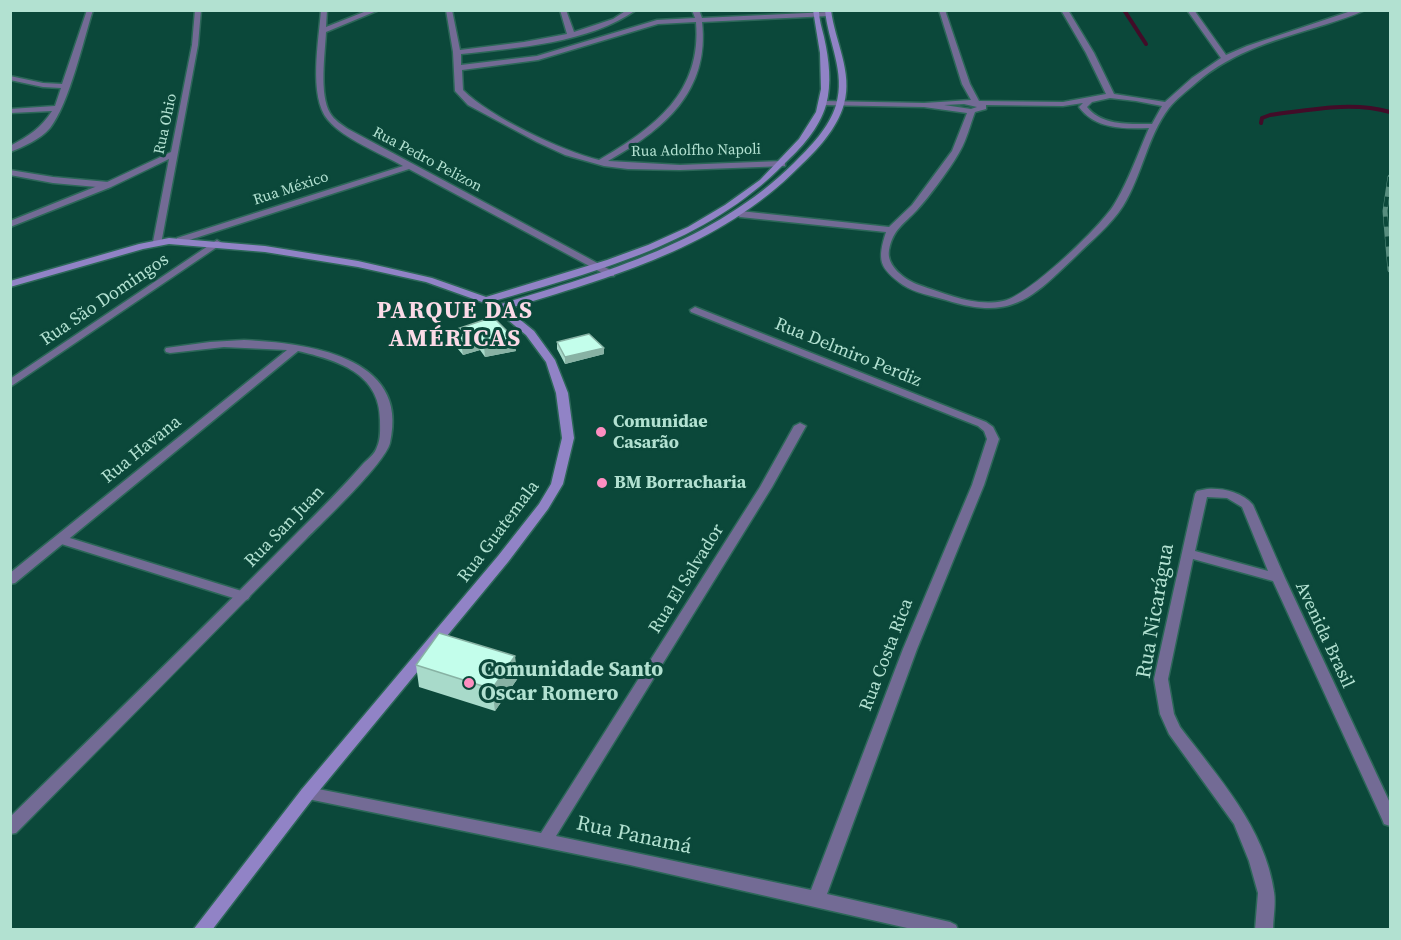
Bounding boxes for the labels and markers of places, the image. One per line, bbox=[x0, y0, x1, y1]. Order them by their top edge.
place label: Comunidae Casarão bbox=[613, 411, 708, 454]
marker: Comunidae Casarão bbox=[594, 425, 608, 439]
place label: BM Borracharia bbox=[614, 472, 746, 494]
marker: BM Borracharia bbox=[595, 476, 609, 490]
place label: Comunidade Santo Oscar Romero bbox=[481, 658, 663, 708]
marker: Comunidade Santo Oscar Romero bbox=[462, 676, 476, 690]

